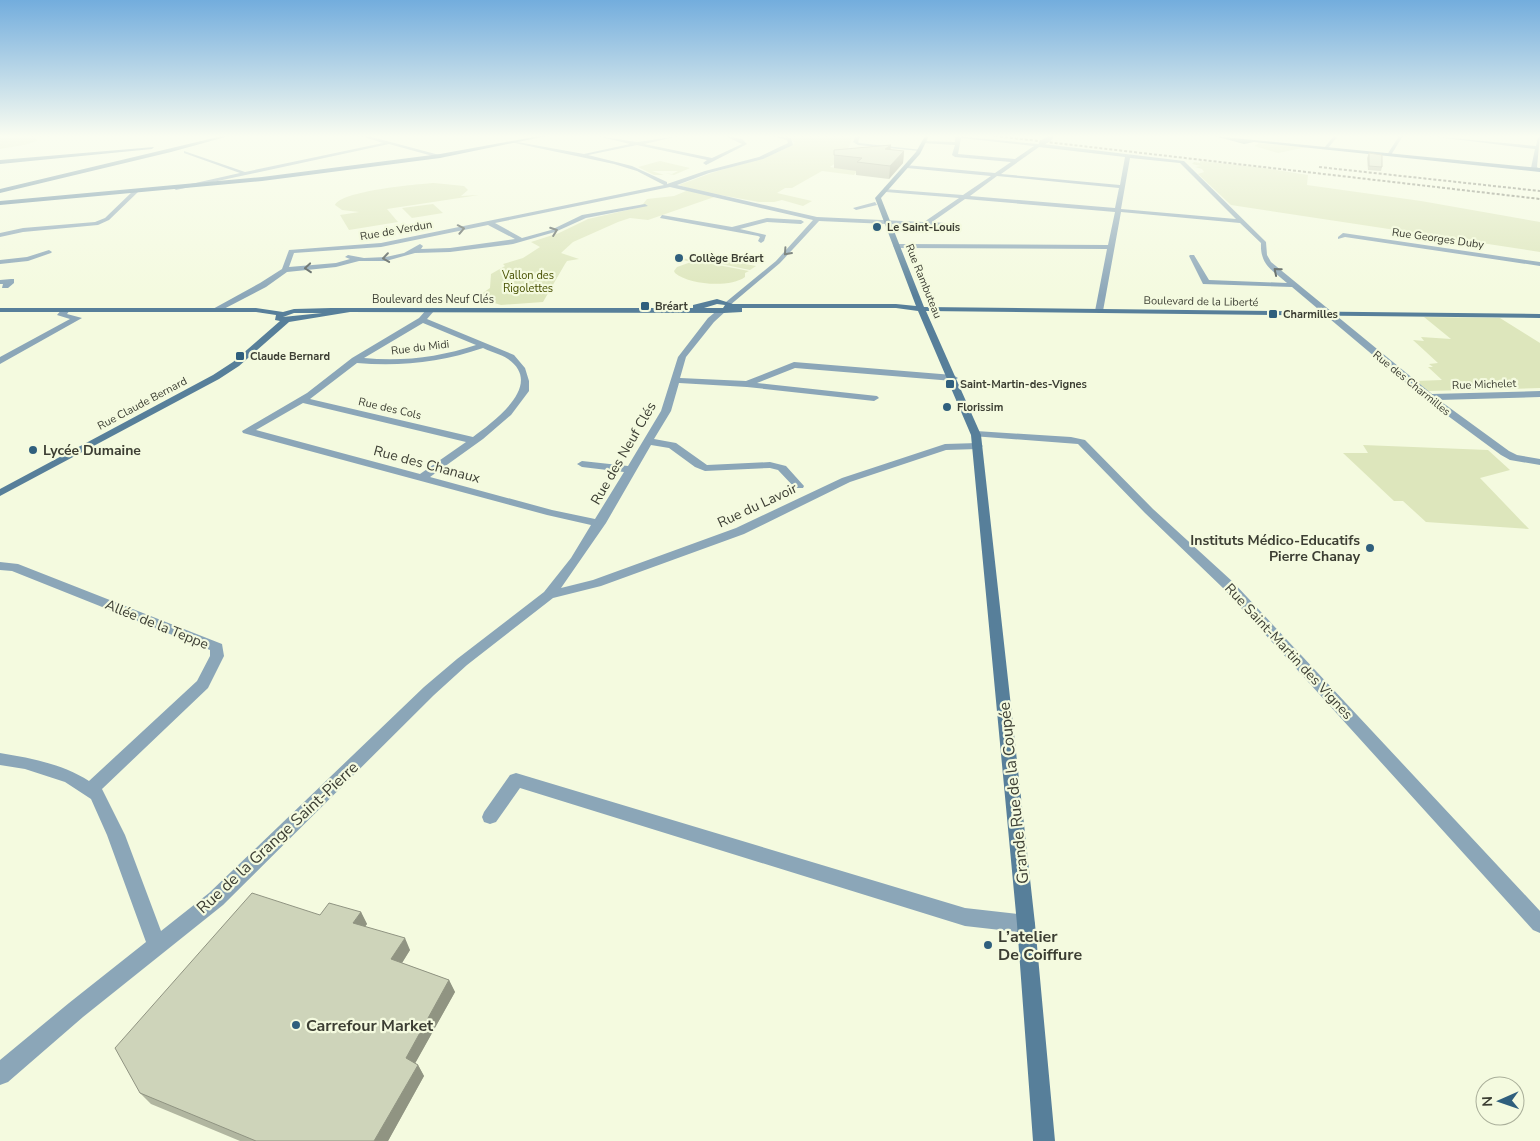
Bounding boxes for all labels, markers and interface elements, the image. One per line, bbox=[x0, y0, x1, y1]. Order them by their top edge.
street label: Rue de Verdun bbox=[359, 217, 433, 244]
place label: Le Saint-Louis bbox=[887, 220, 960, 235]
marker: Le Saint-Louis bbox=[871, 221, 883, 233]
one-way arrow bbox=[456, 224, 465, 234]
street label: Rue Georges Duby bbox=[1391, 225, 1485, 252]
one-way arrow bbox=[549, 227, 558, 237]
street label: Rue Rambuteau bbox=[902, 242, 945, 321]
one-way arrow bbox=[784, 246, 793, 255]
place label: Collège Bréart bbox=[689, 251, 764, 266]
one-way arrow bbox=[382, 252, 390, 263]
marker: Collège Bréart bbox=[673, 252, 685, 264]
one-way arrow bbox=[304, 262, 312, 273]
park label: Vallon des Rigolettes bbox=[501, 268, 554, 296]
one-way arrow bbox=[1274, 268, 1283, 277]
street label: Boulevard des Neuf Clés bbox=[372, 292, 494, 307]
street label: Boulevard de la Liberté bbox=[1143, 293, 1259, 310]
place label: Bréart bbox=[655, 299, 688, 314]
marker: Bréart bbox=[639, 300, 651, 312]
place label: Charmilles bbox=[1283, 307, 1338, 322]
marker: Charmilles bbox=[1267, 308, 1279, 320]
street label: Rue du Midi bbox=[390, 336, 450, 359]
street label: Rue des Charmilles bbox=[1370, 347, 1454, 419]
place label: Claude Bernard bbox=[250, 349, 330, 364]
marker: Claude Bernard bbox=[234, 350, 246, 362]
street label: Rue Claude Bernard bbox=[95, 373, 190, 433]
street label: Rue Michelet bbox=[1452, 376, 1517, 393]
place label: Saint-Martin-des-Vignes bbox=[960, 377, 1087, 392]
marker: Saint-Martin-des-Vignes bbox=[944, 378, 956, 390]
street label: Rue des Cols bbox=[357, 394, 423, 423]
street label: Rue des Neuf Clés bbox=[586, 398, 661, 508]
place label: Florissim bbox=[957, 400, 1003, 415]
marker: Florissim bbox=[941, 401, 953, 413]
place label: Lycée Dumaine bbox=[43, 441, 141, 460]
street label: Rue des Chanaux bbox=[371, 441, 483, 488]
marker: Lycée Dumaine bbox=[27, 444, 39, 456]
street label: Rue du Lavoir bbox=[714, 479, 800, 532]
place label: Instituts Médico-Educatifs Pierre Chanay bbox=[1190, 531, 1361, 566]
marker: Instituts Médico-Educatifs Pierre Chanay bbox=[1364, 542, 1376, 554]
street label: Rue Saint-Martin des Vignes bbox=[1220, 579, 1357, 724]
street label: Allée de la Teppe bbox=[102, 595, 211, 654]
street label: Grande Rue de la Coupée bbox=[994, 701, 1034, 885]
street label: Rue de la Grange Saint-Pierre bbox=[192, 757, 363, 919]
place label: L’atelier De Coiffure bbox=[998, 926, 1082, 966]
marker: L’atelier De Coiffure bbox=[982, 939, 994, 951]
place label: Carrefour Market bbox=[306, 1015, 434, 1037]
marker: Carrefour Market bbox=[290, 1019, 302, 1031]
north arrow bbox=[1475, 1076, 1525, 1126]
text: N bbox=[1478, 1096, 1497, 1107]

